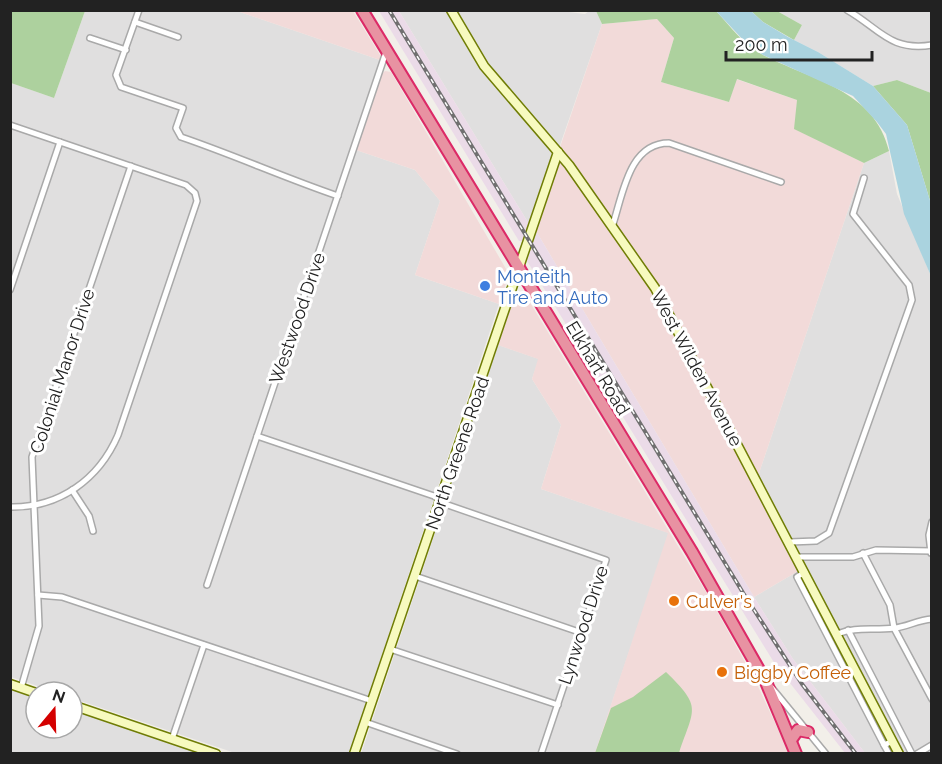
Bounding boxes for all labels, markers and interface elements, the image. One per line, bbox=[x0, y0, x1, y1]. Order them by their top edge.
scale bar bbox=[726, 24, 872, 62]
text: 200 m bbox=[735, 34, 788, 55]
street label: Westwood Drive bbox=[265, 249, 329, 386]
place label: Monteith Tire and Auto bbox=[497, 266, 608, 308]
marker: Monteith Tire and Auto bbox=[478, 279, 492, 293]
street label: Colonial Manor Drive bbox=[25, 286, 99, 456]
street label: West Wilden Avenue bbox=[647, 286, 747, 450]
street label: Elkhart Road bbox=[562, 317, 634, 419]
street label: North Greene Road bbox=[421, 374, 493, 532]
street label: Lynwood Drive bbox=[554, 563, 612, 687]
place label: Culver's bbox=[686, 591, 752, 612]
marker: Culver's bbox=[667, 594, 681, 608]
place label: Biggby Coffee bbox=[734, 662, 851, 683]
marker: Biggby Coffee bbox=[715, 665, 729, 679]
north arrow bbox=[24, 680, 84, 740]
text: N bbox=[50, 685, 68, 707]

